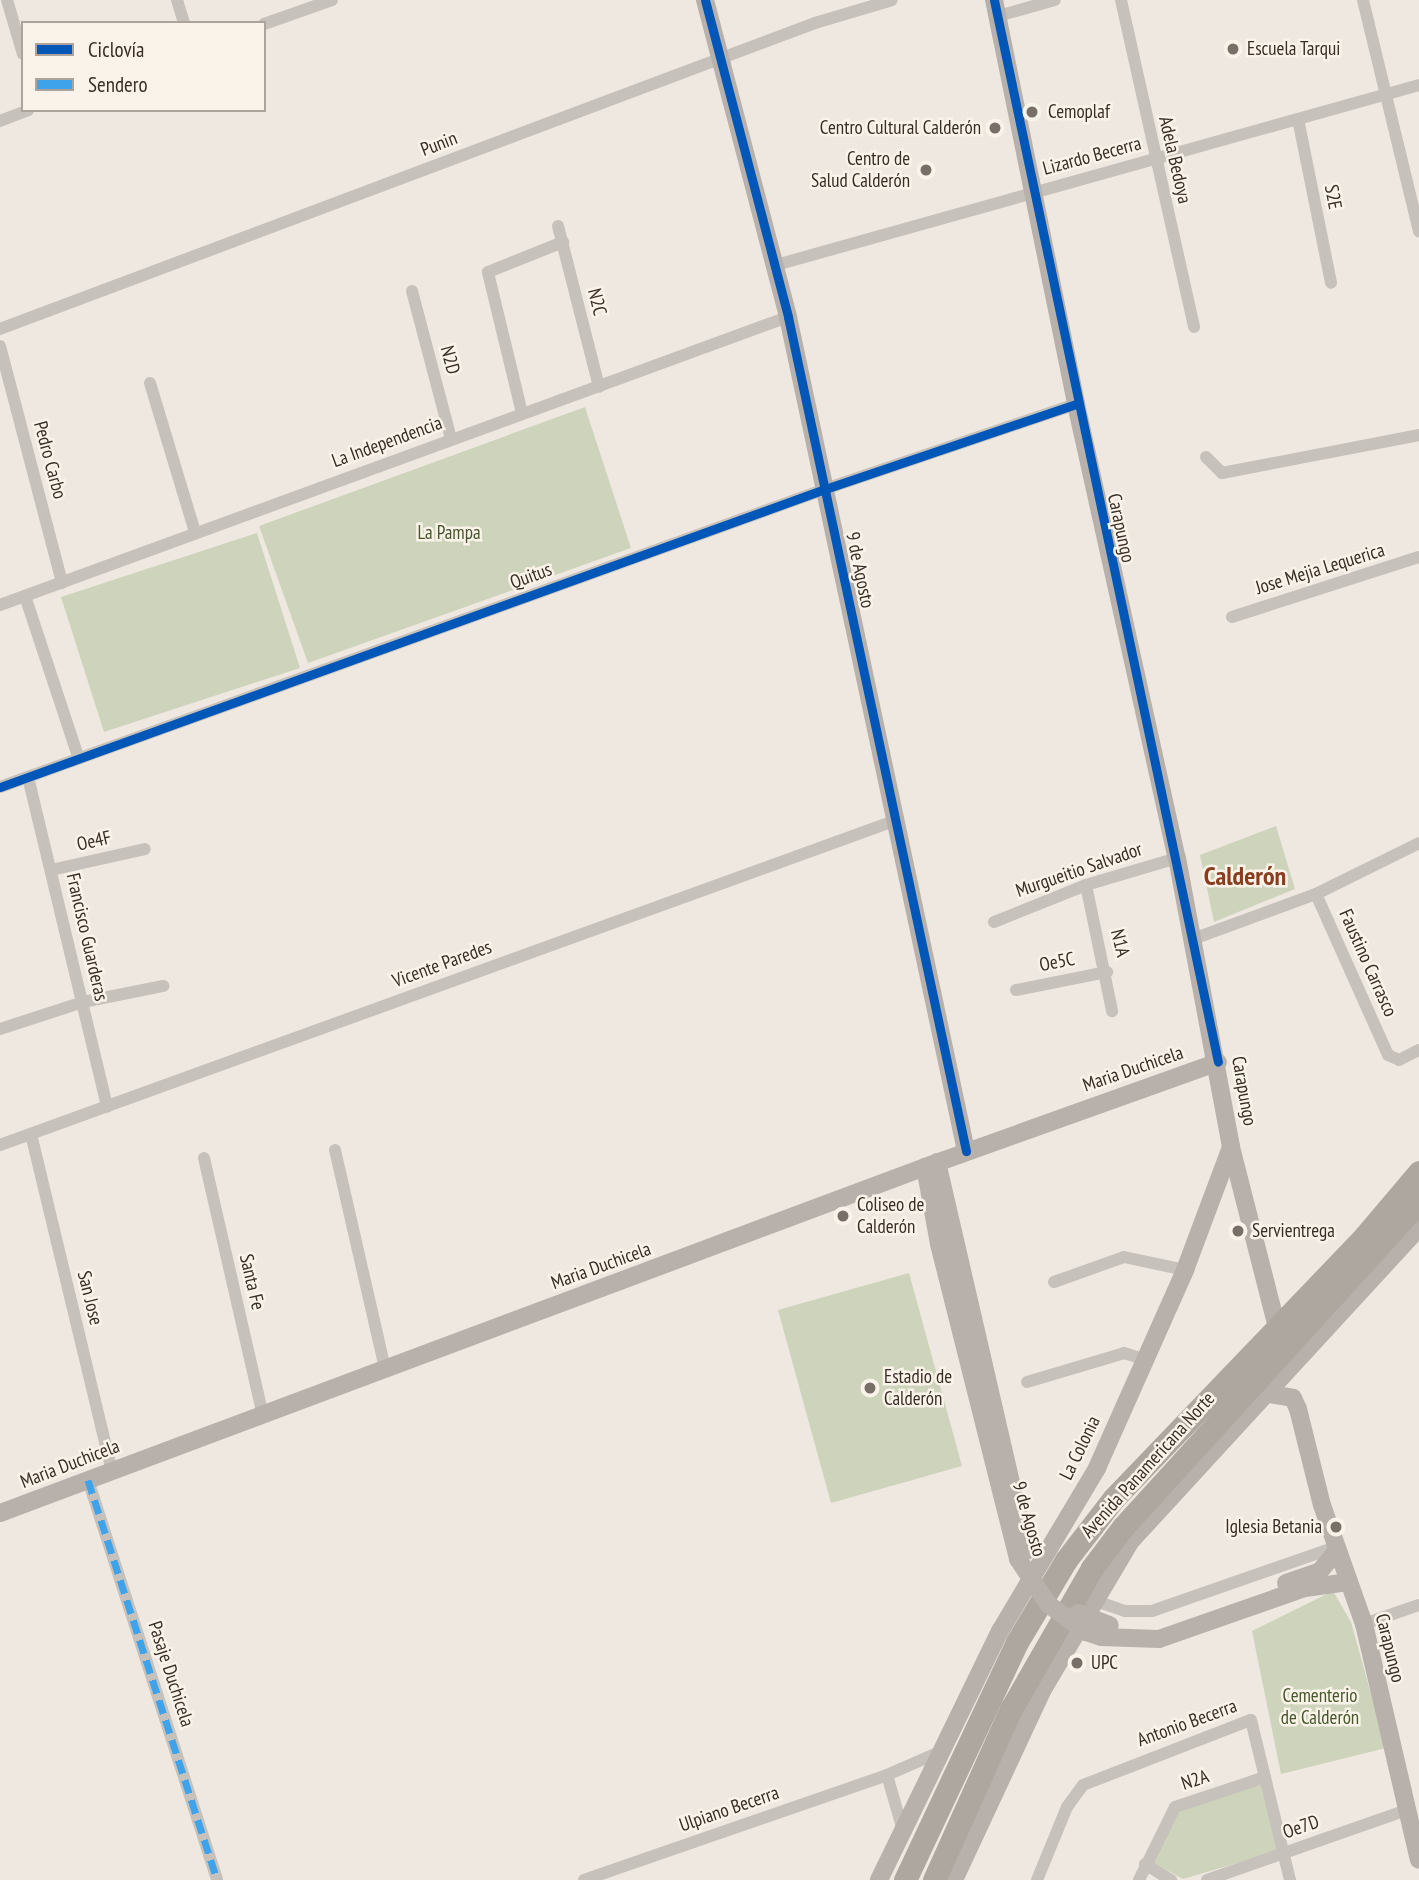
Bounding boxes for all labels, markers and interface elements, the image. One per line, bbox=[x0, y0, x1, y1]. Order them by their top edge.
legend bbox=[21, 21, 266, 112]
text: Ciclovía bbox=[88, 36, 145, 63]
place label: Escuela Tarqui bbox=[1247, 38, 1341, 60]
marker: Escuela Tarqui bbox=[1225, 41, 1241, 57]
text: Sendero bbox=[88, 71, 147, 98]
place label: Cemoplaf bbox=[1048, 101, 1110, 123]
marker: Cemoplaf bbox=[1022, 102, 1042, 122]
street label: Adela Bedoya bbox=[1154, 114, 1196, 206]
place label: Centro Cultural Calderón bbox=[820, 117, 981, 139]
marker: Centro Cultural Calderón bbox=[987, 120, 1003, 136]
street label: Punin bbox=[418, 127, 460, 161]
street label: Lizardo Becerra bbox=[1040, 132, 1144, 180]
place label: Centro de Salud Calderón bbox=[811, 148, 910, 192]
marker: Centro de Salud Calderón bbox=[916, 160, 936, 180]
street label: S2E bbox=[1319, 183, 1347, 211]
street label: N2C bbox=[583, 286, 611, 318]
street label: N2D bbox=[435, 343, 465, 377]
street label: La Independencia bbox=[329, 412, 445, 472]
street label: Pedro Carbo bbox=[29, 419, 71, 501]
street label: Carapungo bbox=[1103, 491, 1139, 565]
park label: La Pampa bbox=[417, 522, 481, 544]
street label: 9 de Agosto bbox=[841, 530, 879, 610]
street label: Jose Mejia Lequerica bbox=[1253, 539, 1387, 599]
street label: Quitus bbox=[507, 558, 555, 594]
street label: Oe4F bbox=[75, 826, 113, 856]
street label: Murgueitio Salvador bbox=[1013, 838, 1145, 902]
district label: Calderón bbox=[1204, 860, 1286, 892]
street label: Francisco Guarderas bbox=[61, 871, 113, 1003]
street label: Faustino Carrasco bbox=[1334, 906, 1402, 1020]
street label: N1A bbox=[1106, 927, 1134, 959]
street label: Vicente Paredes bbox=[389, 936, 495, 992]
street label: Oe5C bbox=[1037, 947, 1077, 977]
street label: Maria Duchicela bbox=[1080, 1041, 1186, 1097]
street label: Carapungo bbox=[1227, 1054, 1261, 1128]
place label: Coliseo de Calderón bbox=[857, 1194, 924, 1238]
marker: Coliseo de Calderón bbox=[835, 1208, 851, 1224]
place label: Servientrega bbox=[1252, 1220, 1335, 1242]
marker: Servientrega bbox=[1230, 1223, 1246, 1239]
street label: Maria Duchicela bbox=[548, 1237, 654, 1295]
street label: Santa Fe bbox=[235, 1252, 269, 1312]
street label: San Jose bbox=[72, 1268, 108, 1328]
place label: Estadio de Calderón bbox=[884, 1366, 952, 1410]
marker: Estadio de Calderón bbox=[862, 1380, 878, 1396]
street label: Avenida Panamericana Norte bbox=[1076, 1387, 1220, 1543]
street label: La Colonia bbox=[1055, 1412, 1105, 1484]
street label: Maria Duchicela bbox=[17, 1435, 123, 1493]
street label: 9 de Agosto bbox=[1007, 1479, 1051, 1559]
place label: Iglesia Betania bbox=[1225, 1516, 1322, 1538]
marker: Iglesia Betania bbox=[1328, 1519, 1344, 1535]
street label: Carapungo bbox=[1370, 1611, 1410, 1685]
street label: Pasaje Duchicela bbox=[143, 1618, 199, 1730]
place label: UPC bbox=[1091, 1652, 1118, 1674]
marker: UPC bbox=[1069, 1655, 1085, 1671]
park label: Cementerio de Calderón bbox=[1281, 1685, 1359, 1729]
street label: Antonio Becerra bbox=[1134, 1694, 1240, 1752]
street label: N2A bbox=[1178, 1765, 1212, 1795]
street label: Ulpiano Becerra bbox=[676, 1781, 782, 1837]
street label: Oe7D bbox=[1280, 1810, 1322, 1844]

